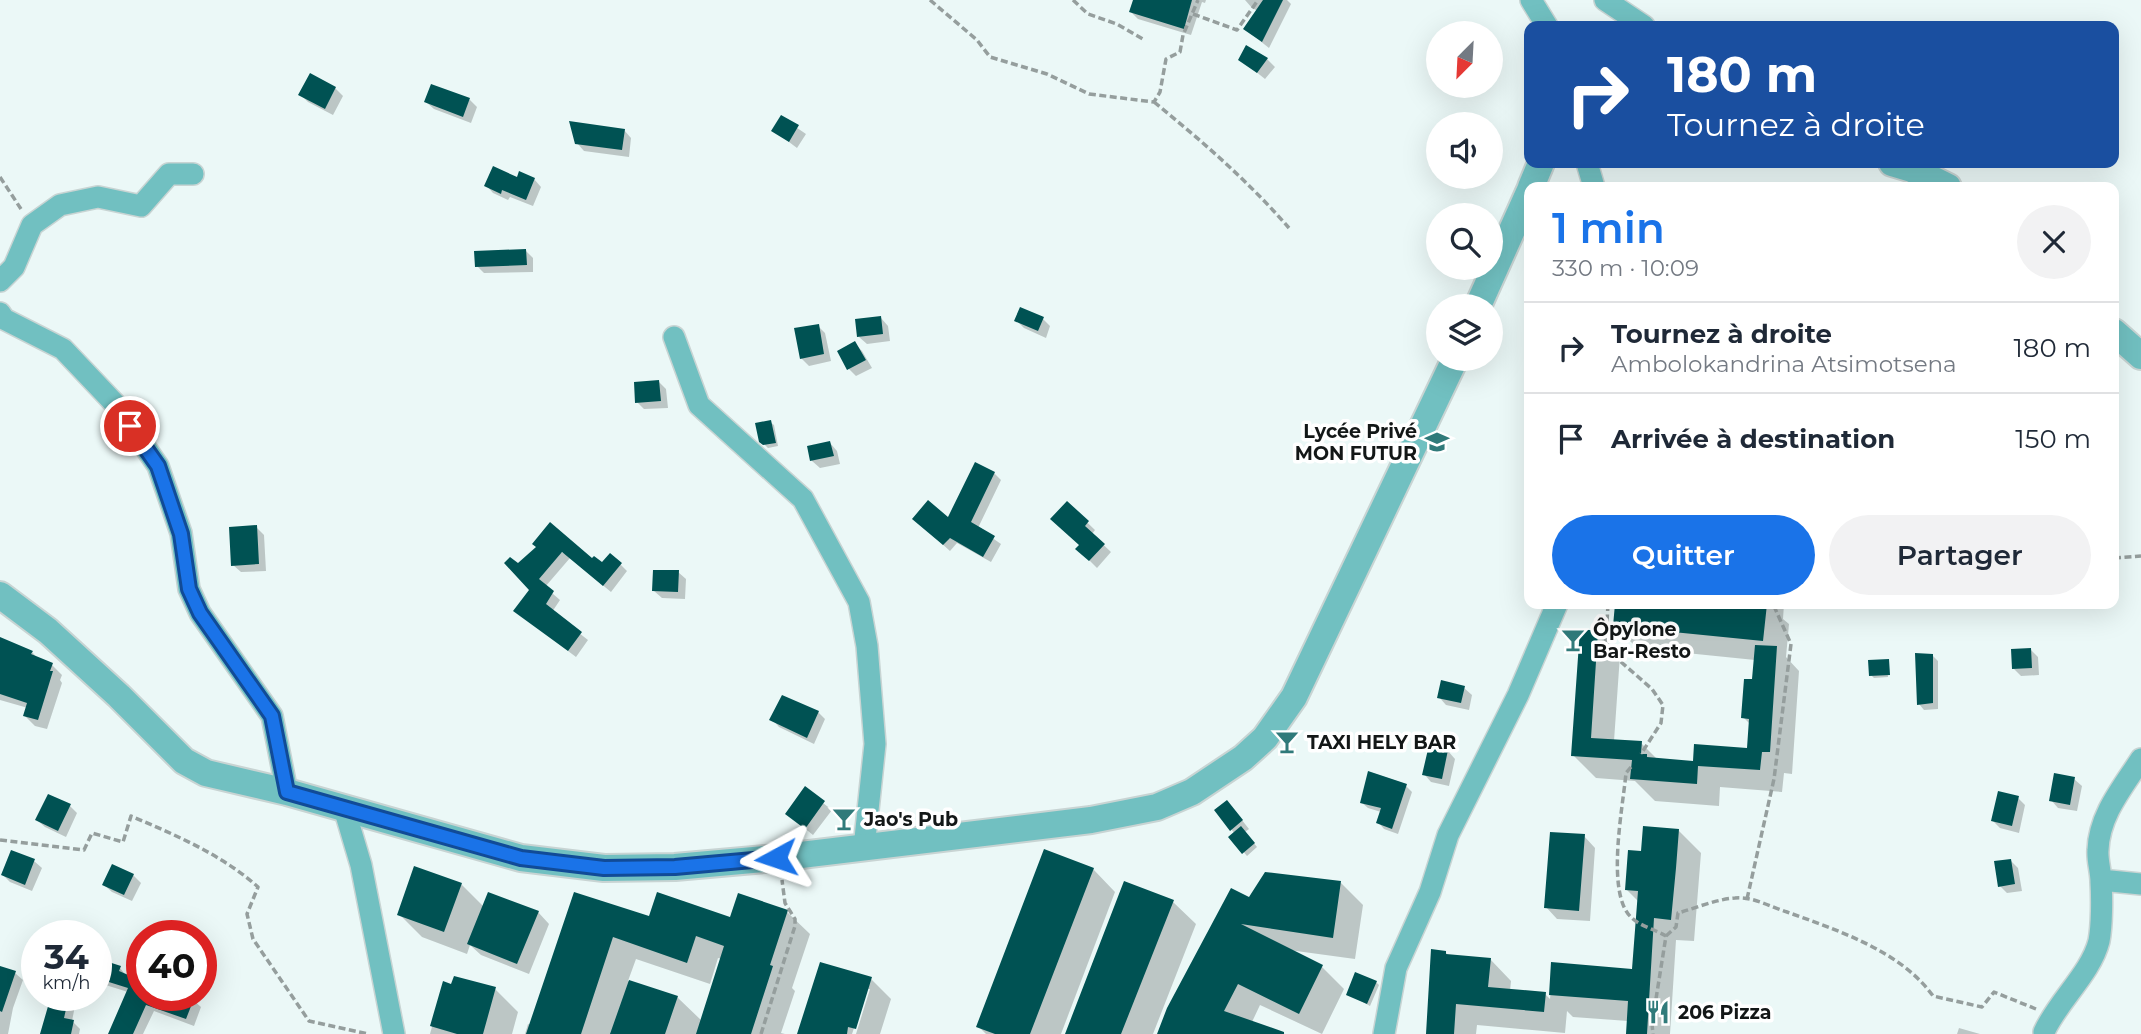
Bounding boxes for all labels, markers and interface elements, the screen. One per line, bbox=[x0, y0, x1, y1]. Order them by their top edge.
north arrow bbox=[1426, 21, 1503, 98]
map controls bbox=[1426, 21, 1503, 371]
text: 180 m bbox=[1667, 45, 1817, 104]
icon: right bbox=[1552, 49, 1643, 140]
text: Tournez à droite bbox=[1667, 105, 1925, 144]
button: sound bbox=[1426, 112, 1503, 189]
text: 1 min bbox=[1552, 202, 1665, 254]
button: search bbox=[1426, 203, 1503, 280]
button: close bbox=[2017, 205, 2091, 279]
text: 330 m · 10:09 bbox=[1552, 254, 1699, 282]
button: layers bbox=[1426, 294, 1503, 371]
text: Tournez à droite bbox=[1611, 318, 1832, 350]
icon: right bbox=[1552, 329, 1590, 367]
text: 180 m bbox=[2013, 332, 2091, 364]
text: Ambolokandrina Atsimotsena bbox=[1611, 350, 1957, 378]
pin bbox=[100, 396, 160, 456]
icon: arrive bbox=[111, 407, 149, 445]
place label: Lycée Privé MON FUTUR bbox=[1295, 420, 1417, 465]
icon: arrive bbox=[1552, 420, 1590, 458]
text: Arrivée à destination bbox=[1611, 423, 1895, 455]
text: 150 m bbox=[2015, 423, 2091, 455]
school or university icon: Lycée Privé MON FUTUR bbox=[1423, 428, 1451, 456]
button: Quitter bbox=[1552, 515, 1815, 595]
button: Partager bbox=[1829, 515, 2091, 595]
place label: Ôpylone Bar-Resto bbox=[1593, 617, 1691, 663]
bar icon: Ôpylone Bar-Resto bbox=[1559, 626, 1587, 654]
bar icon: TAXI HELY BAR bbox=[1273, 728, 1301, 756]
place label: TAXI HELY BAR bbox=[1307, 731, 1456, 754]
bar icon: Jao's Pub bbox=[830, 805, 858, 833]
place label: Jao's Pub bbox=[863, 808, 958, 831]
position arrow bbox=[739, 821, 813, 895]
speed limit sign: 40 bbox=[126, 920, 217, 1011]
text: 34 bbox=[44, 935, 89, 978]
text: km/h bbox=[42, 972, 91, 994]
restaurant icon: 206 Pizza bbox=[1644, 998, 1672, 1026]
place label: 206 Pizza bbox=[1678, 1001, 1772, 1024]

